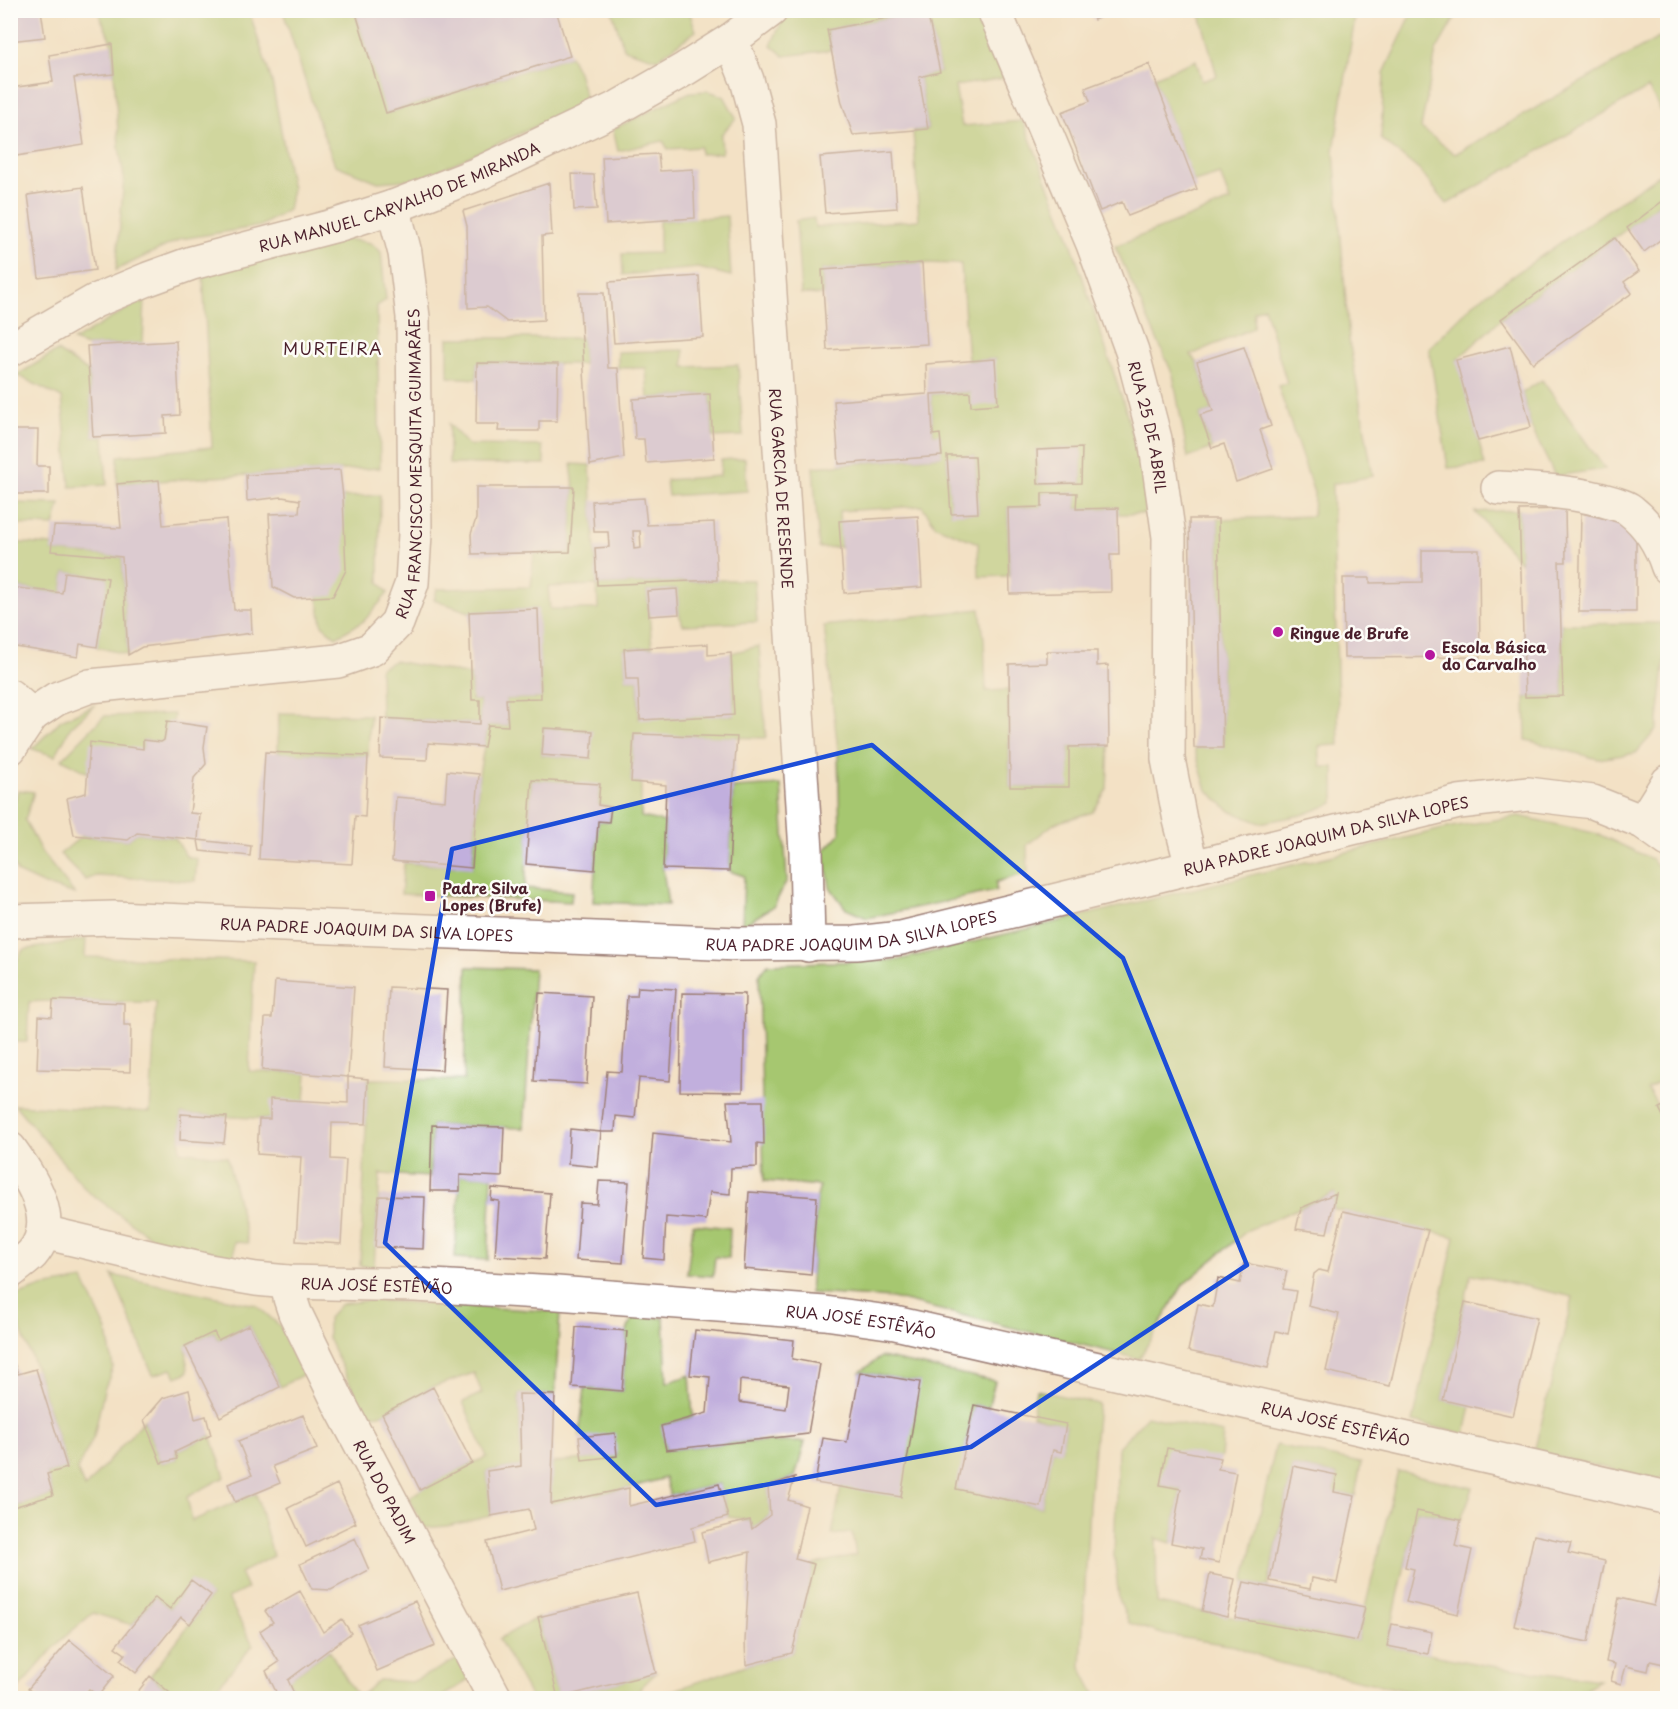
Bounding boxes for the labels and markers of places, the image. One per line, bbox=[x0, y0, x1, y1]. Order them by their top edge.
place label: Ringue de Brufe bbox=[1290, 621, 1409, 644]
marker: Ringue de Brufe bbox=[1271, 625, 1285, 639]
place label: Escola Básica do Carvalho bbox=[1442, 635, 1547, 675]
marker: Escola Básica do Carvalho bbox=[1423, 648, 1437, 662]
place label: Padre Silva Lopes (Brufe) bbox=[442, 876, 542, 916]
marker: Padre Silva Lopes (Brufe) bbox=[423, 889, 437, 903]

